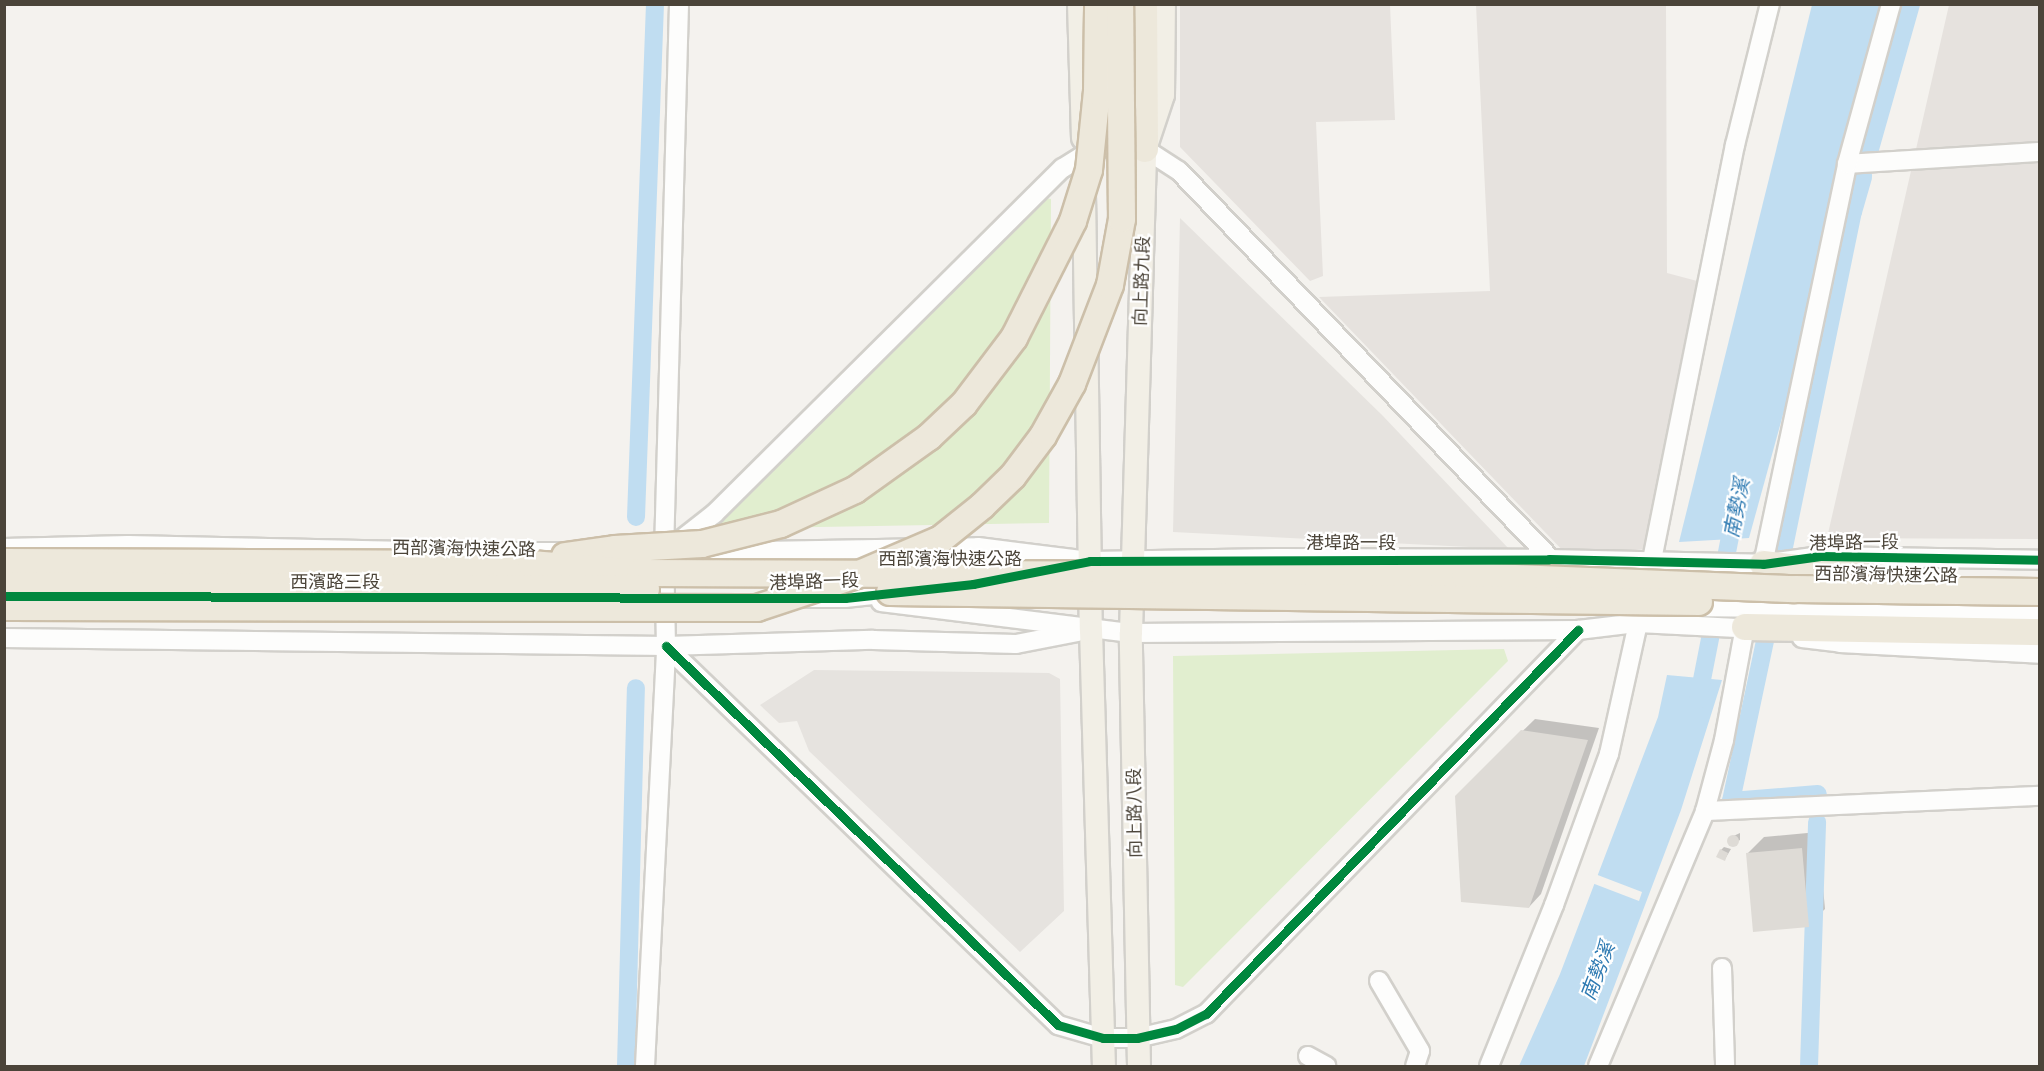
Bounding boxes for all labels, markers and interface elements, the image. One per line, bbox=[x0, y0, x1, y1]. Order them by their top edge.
street label: 向上路九段 bbox=[1129, 236, 1153, 326]
water label: 南勢溪 bbox=[1718, 476, 1754, 540]
street label: 港埠路一段 bbox=[1809, 530, 1899, 554]
street label: 港埠路一段 bbox=[1306, 531, 1396, 553]
street label: 西部濱海快速公路 bbox=[392, 536, 536, 560]
street label: 西部濱海快速公路 bbox=[878, 547, 1022, 569]
street label: 西部濱海快速公路 bbox=[1814, 562, 1958, 586]
street label: 港埠路一段 bbox=[769, 569, 859, 593]
street label: 西濱路三段 bbox=[290, 570, 380, 592]
street label: 向上路八段 bbox=[1122, 768, 1146, 858]
water label: 南勢溪 bbox=[1575, 939, 1619, 1003]

